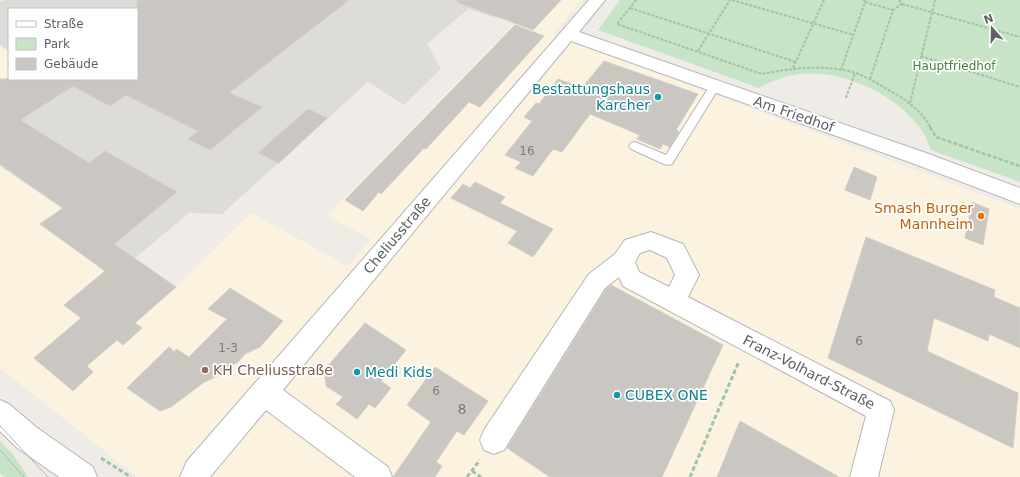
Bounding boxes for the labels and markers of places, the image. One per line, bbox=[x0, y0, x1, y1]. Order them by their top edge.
place label: Bestattungshaus Karcher bbox=[532, 81, 650, 113]
marker: Bestattungshaus Karcher bbox=[653, 92, 663, 102]
place label: Smash Burger Mannheim bbox=[874, 200, 973, 232]
marker: Smash Burger Mannheim bbox=[976, 211, 986, 221]
place label: KH Cheliusstraße bbox=[213, 362, 333, 378]
place label: Medi Kids bbox=[365, 364, 432, 380]
marker: KH Cheliusstraße bbox=[200, 365, 210, 375]
marker: Medi Kids bbox=[352, 367, 362, 377]
place label: CUBEX ONE bbox=[625, 387, 708, 403]
marker: CUBEX ONE bbox=[612, 390, 622, 400]

